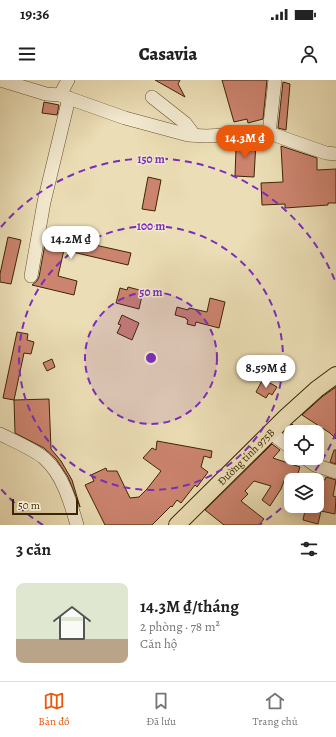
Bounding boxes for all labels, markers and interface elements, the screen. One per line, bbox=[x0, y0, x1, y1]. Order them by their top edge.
text: 19:36 bbox=[20, 4, 49, 24]
text: Casavia bbox=[139, 42, 197, 66]
icon: menu bbox=[16, 43, 38, 65]
icon: person bbox=[298, 43, 320, 65]
pin: 14.3M ₫ bbox=[208, 125, 282, 159]
text: 14.3M ₫ bbox=[225, 129, 265, 146]
text: 150 m bbox=[137, 151, 165, 167]
text: 100 m bbox=[137, 218, 165, 234]
pin: 14.2M ₫ bbox=[34, 226, 108, 260]
text: 14.2M ₫ bbox=[51, 230, 91, 247]
text: 50 m bbox=[139, 284, 163, 300]
centre of rings bbox=[144, 351, 158, 365]
pin: 8.59M ₫ bbox=[229, 355, 303, 389]
text: 8.59M ₫ bbox=[245, 359, 287, 376]
street label: Đường tỉnh 975B bbox=[214, 425, 278, 489]
map controls bbox=[284, 425, 324, 513]
button: locate bbox=[284, 425, 324, 465]
button: layers bbox=[284, 473, 324, 513]
scale bar bbox=[12, 497, 78, 516]
text: 50 m bbox=[18, 498, 40, 513]
text: 3 căn bbox=[16, 538, 51, 561]
icon: filters bbox=[298, 538, 320, 560]
text: 14.3M ₫/tháng bbox=[140, 595, 239, 618]
icon: home bbox=[48, 599, 96, 647]
text: 2 phòng · 78 m² bbox=[140, 618, 220, 635]
text: Căn hộ bbox=[140, 635, 177, 652]
tab: Bản đồ bbox=[38, 690, 70, 729]
tab: Đã lưu bbox=[146, 690, 176, 729]
tab: Trang chủ bbox=[253, 690, 298, 729]

